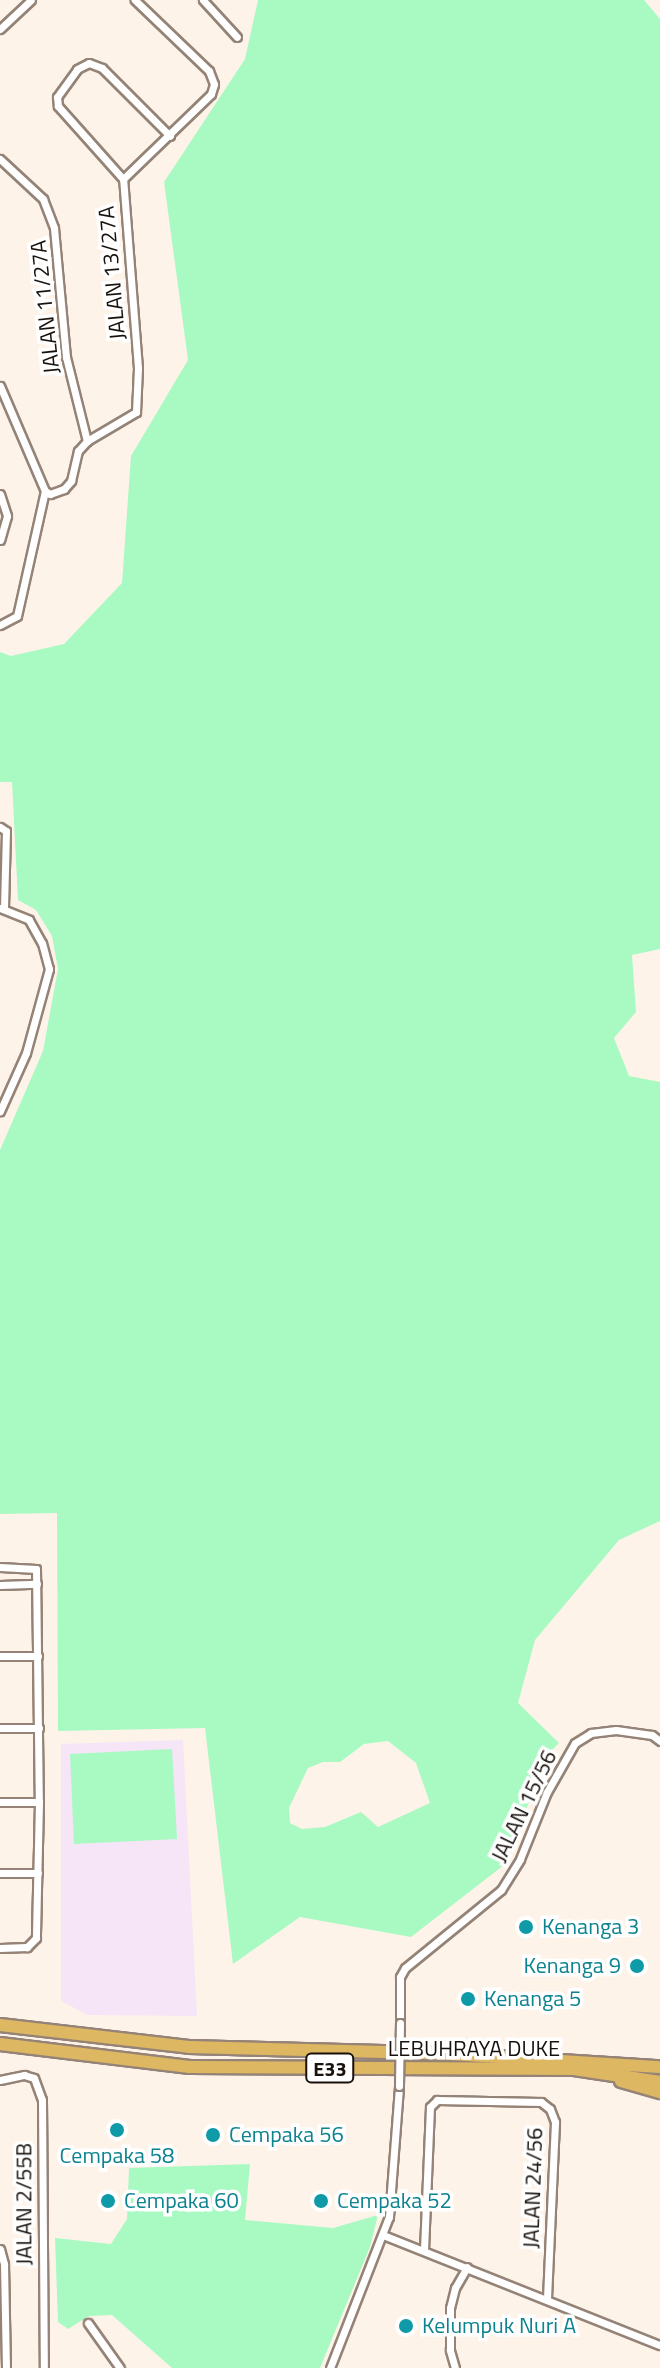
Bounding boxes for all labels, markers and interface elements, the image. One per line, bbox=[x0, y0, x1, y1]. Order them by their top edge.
street label: JALAN 13/27A bbox=[93, 205, 131, 341]
street label: JALAN 11/27A bbox=[25, 239, 65, 375]
street label: JALAN 15/56 bbox=[486, 1746, 562, 1866]
place label: Kenanga 3 bbox=[542, 1914, 639, 1940]
marker: Kenanga 3 bbox=[517, 1918, 535, 1936]
place label: Kenanga 9 bbox=[524, 1953, 621, 1979]
marker: Kenanga 9 bbox=[628, 1957, 646, 1975]
place label: Kenanga 5 bbox=[484, 1986, 581, 2012]
marker: Kenanga 5 bbox=[459, 1990, 477, 2008]
street label: LEBUHRAYA DUKE bbox=[388, 2036, 560, 2062]
road number: E33 bbox=[304, 2052, 356, 2084]
marker: Cempaka 58 bbox=[108, 2121, 126, 2139]
place label: Cempaka 56 bbox=[229, 2122, 344, 2148]
marker: Cempaka 56 bbox=[204, 2126, 222, 2144]
street label: JALAN 24/56 bbox=[518, 2127, 548, 2249]
street label: JALAN 2/55B bbox=[11, 2143, 37, 2265]
place label: Cempaka 58 bbox=[60, 2143, 174, 2169]
place label: Cempaka 60 bbox=[124, 2188, 239, 2214]
place label: Cempaka 52 bbox=[337, 2188, 452, 2214]
marker: Cempaka 60 bbox=[99, 2192, 117, 2210]
marker: Cempaka 52 bbox=[312, 2192, 330, 2210]
place label: Kelumpuk Nuri A bbox=[422, 2313, 576, 2339]
marker: Kelumpuk Nuri A bbox=[397, 2317, 415, 2335]

